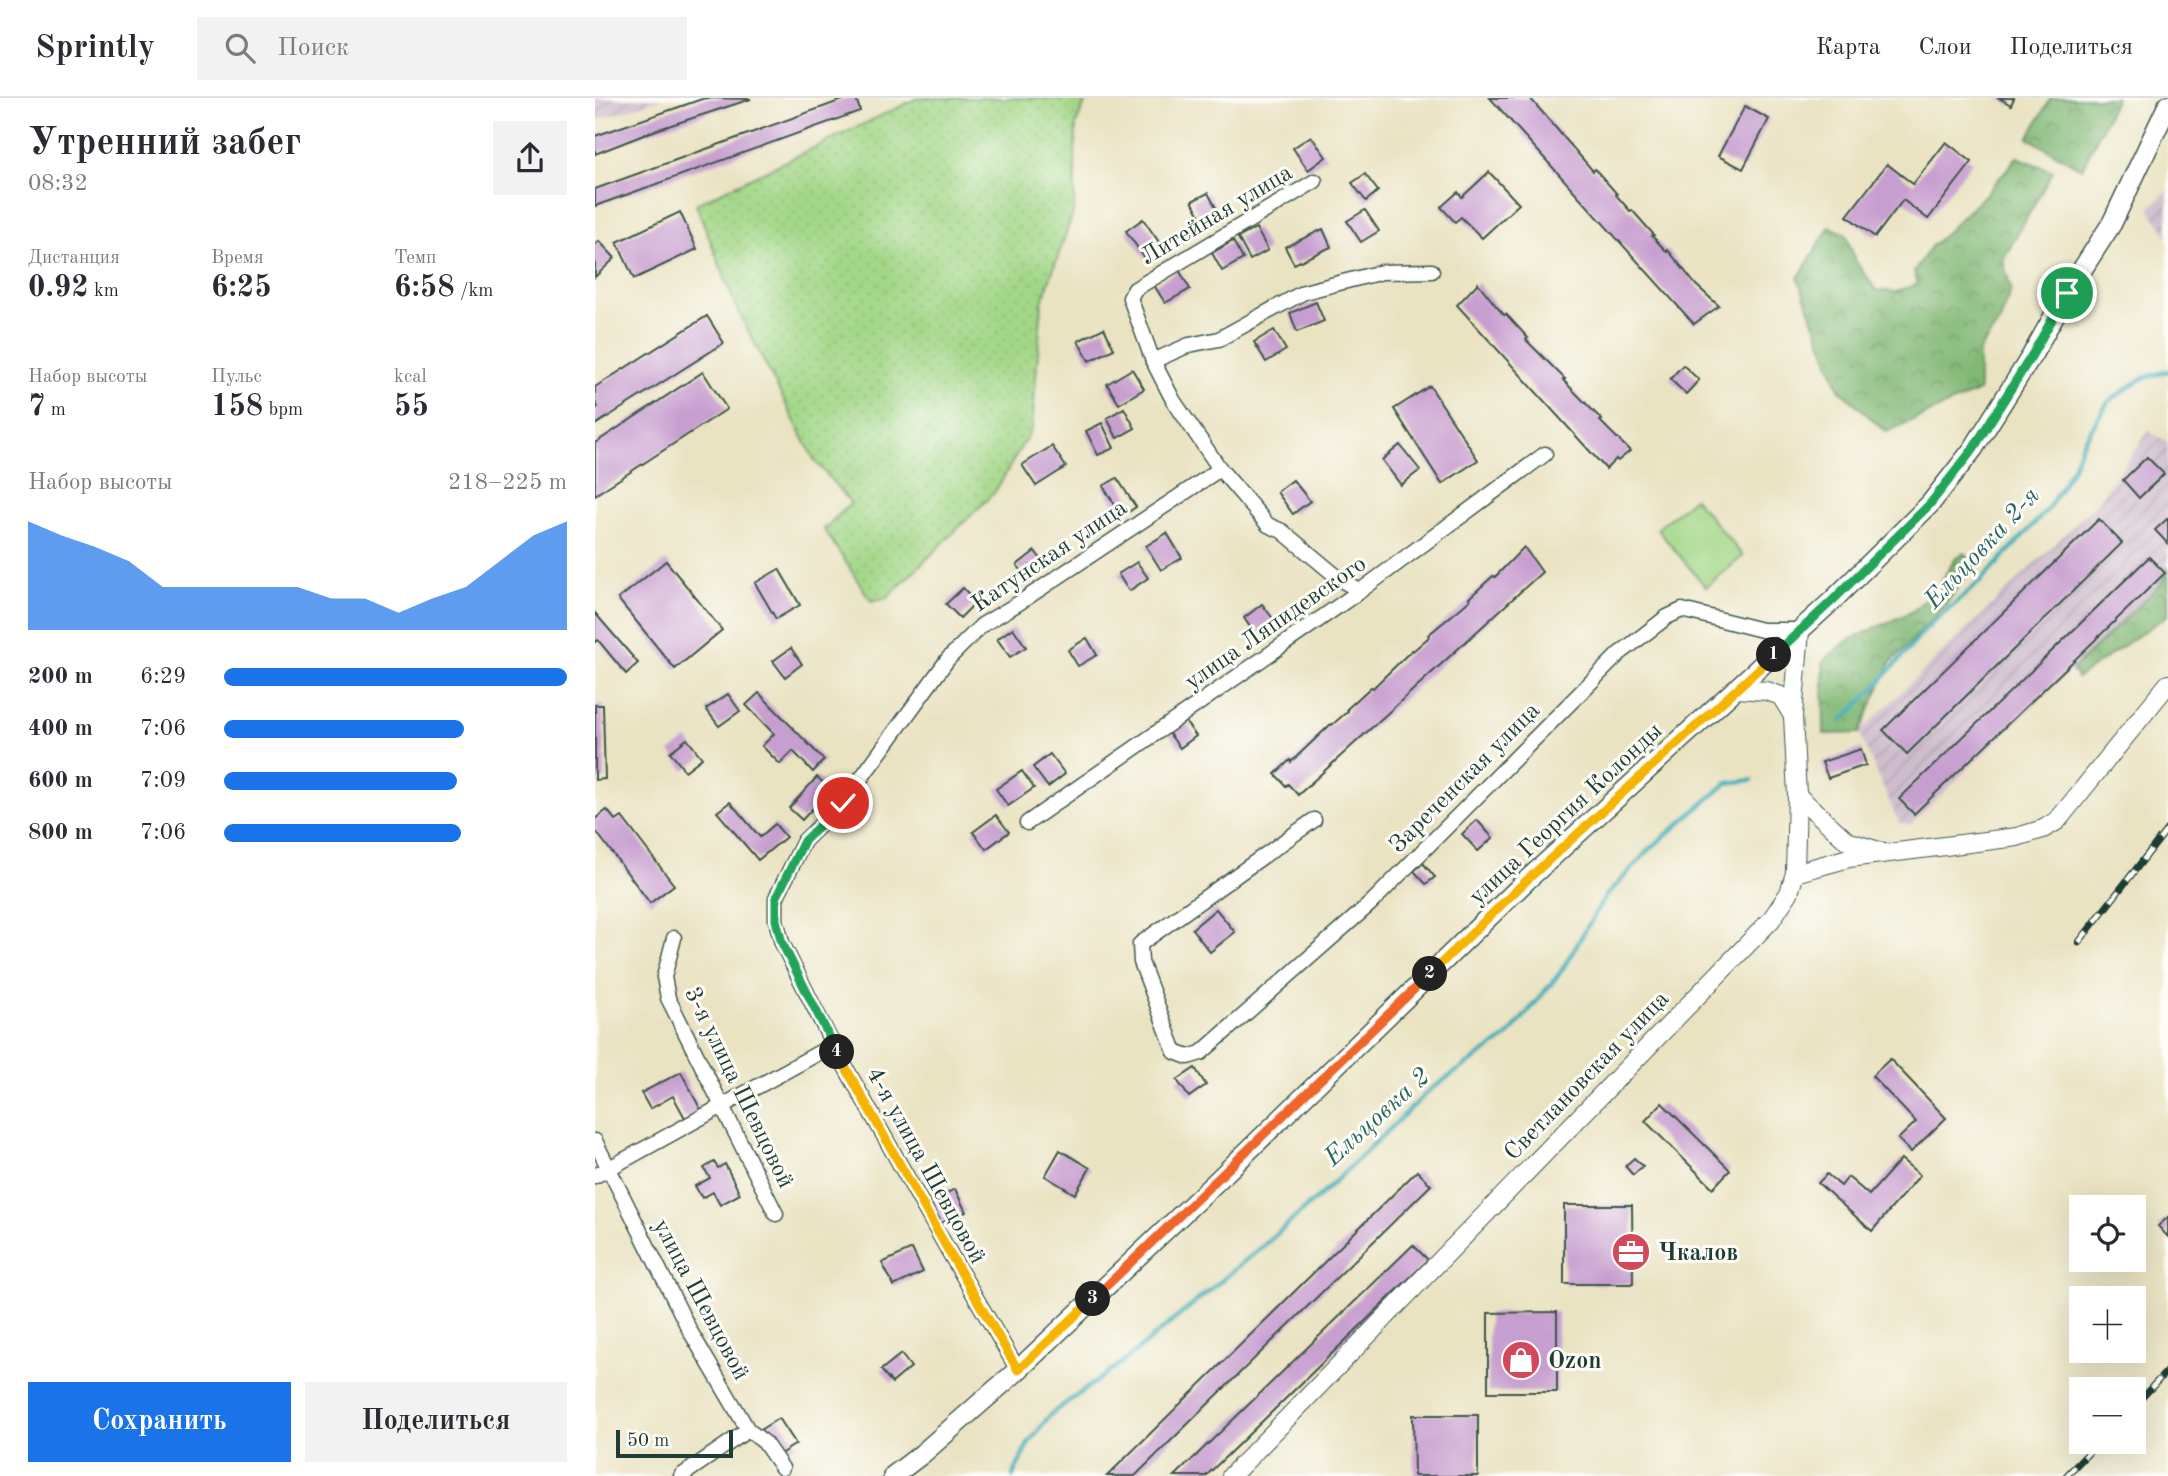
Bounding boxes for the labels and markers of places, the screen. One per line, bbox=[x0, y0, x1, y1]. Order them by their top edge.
pin bbox=[2037, 263, 2097, 323]
pin: 1 bbox=[1757, 638, 1791, 672]
pin bbox=[813, 773, 873, 833]
pin: 2 bbox=[1413, 956, 1447, 992]
pin: 4 bbox=[819, 1034, 855, 1070]
office icon: Чкалов bbox=[1610, 1231, 1652, 1273]
place label: Чкалов bbox=[1658, 1242, 1738, 1266]
pin: 3 bbox=[1075, 1282, 1111, 1316]
shop icon: Ozon bbox=[1500, 1339, 1542, 1381]
place label: Ozon bbox=[1548, 1350, 1602, 1374]

